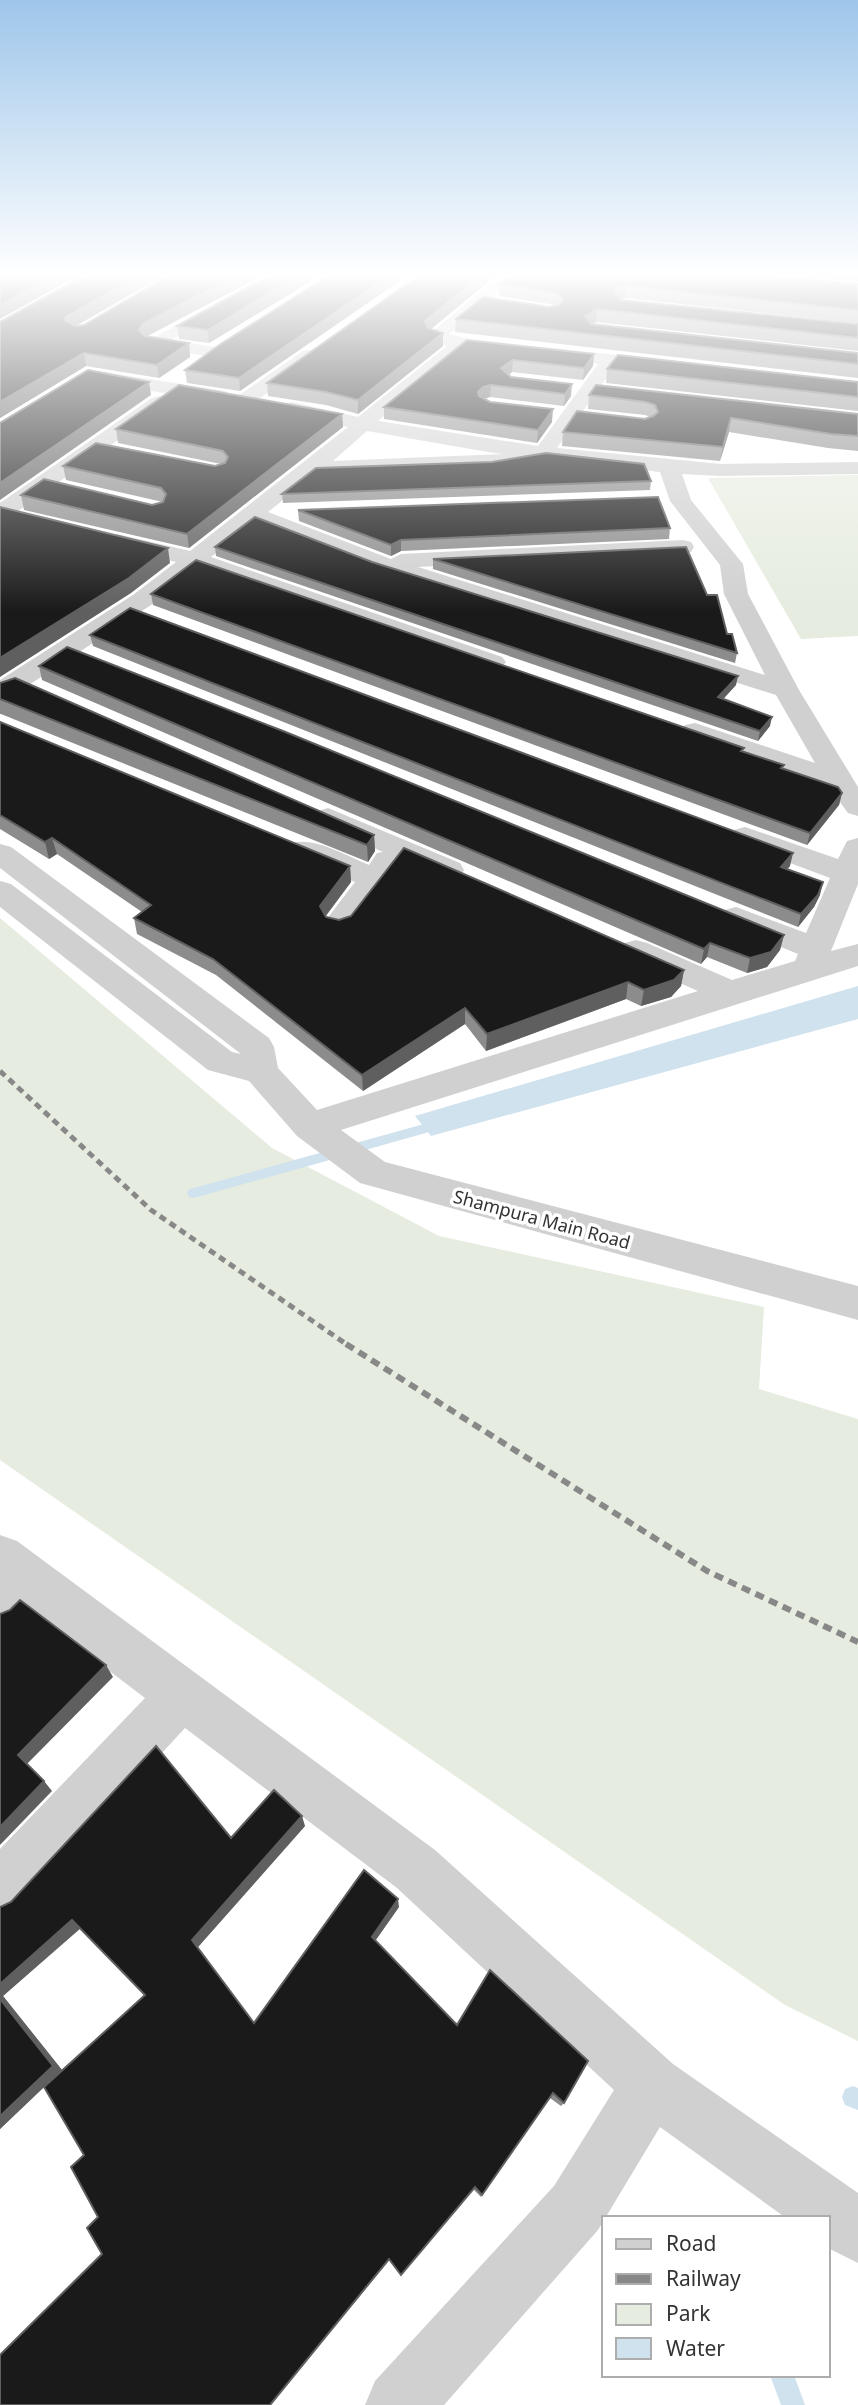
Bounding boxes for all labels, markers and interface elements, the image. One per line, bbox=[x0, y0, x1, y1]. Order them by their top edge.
street label: Shampura Main Road bbox=[451, 1184, 633, 1254]
legend bbox=[602, 2216, 830, 2377]
text: Road bbox=[666, 2229, 716, 2257]
text: Railway bbox=[666, 2264, 741, 2292]
text: Park bbox=[666, 2299, 711, 2327]
text: Water bbox=[666, 2334, 725, 2362]

